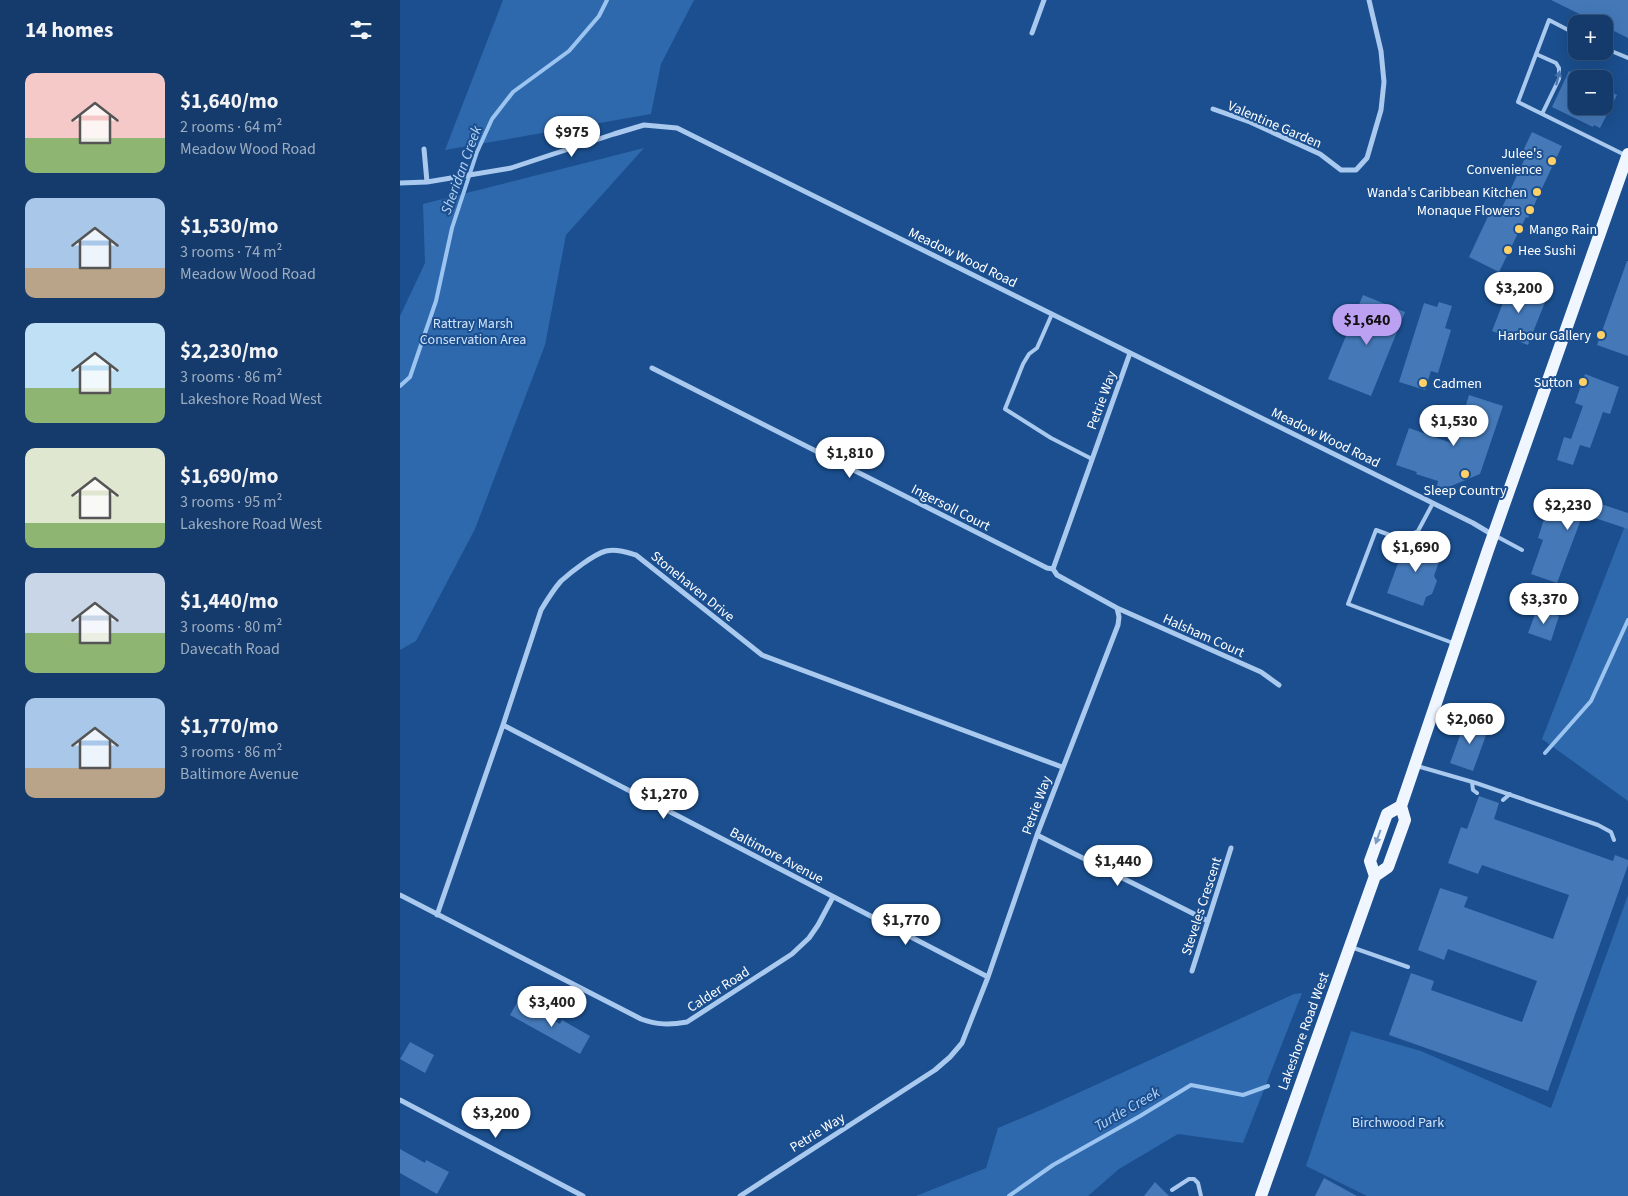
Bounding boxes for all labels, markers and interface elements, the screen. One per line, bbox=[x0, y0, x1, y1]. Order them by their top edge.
text: 14 homes bbox=[25, 15, 113, 45]
map controls bbox=[1568, 15, 1613, 115]
button: + bbox=[1568, 15, 1613, 60]
icon: filters bbox=[347, 16, 375, 44]
one-way arrow bbox=[1554, 70, 1562, 86]
button: − bbox=[1568, 70, 1613, 115]
text: $1,640/mo bbox=[180, 86, 279, 116]
icon: home bbox=[65, 93, 125, 153]
street label: Valentine Garden bbox=[1224, 96, 1325, 154]
text: 2 rooms · 64 m² bbox=[180, 116, 282, 138]
pin: $975 bbox=[542, 116, 602, 158]
text: $975 bbox=[555, 121, 589, 143]
water label: Sheridan Creek bbox=[436, 122, 488, 217]
text: Meadow Wood Road bbox=[180, 138, 316, 160]
place label: Julee's Convenience bbox=[1467, 144, 1542, 180]
marker: Julee's Convenience bbox=[1546, 155, 1558, 167]
place label: Wanda's Caribbean Kitchen bbox=[1367, 183, 1527, 203]
marker: Wanda's Caribbean Kitchen bbox=[1531, 186, 1543, 198]
place label: Monaque Flowers bbox=[1417, 201, 1520, 221]
marker: Monaque Flowers bbox=[1524, 204, 1536, 216]
text: $1,530/mo bbox=[180, 211, 279, 241]
icon: home bbox=[65, 218, 125, 278]
place label: Mango Rain bbox=[1529, 220, 1597, 240]
street label: Meadow Wood Road bbox=[905, 223, 1020, 293]
marker: Mango Rain bbox=[1513, 223, 1525, 235]
text: 3 rooms · 74 m² bbox=[180, 241, 282, 263]
place label: Hee Sushi bbox=[1518, 241, 1576, 261]
marker: Hee Sushi bbox=[1502, 244, 1514, 256]
text: Meadow Wood Road bbox=[180, 263, 316, 285]
pin: $3,200 bbox=[1478, 272, 1560, 314]
text: $3,200 bbox=[1495, 277, 1543, 299]
pin: $1,640 bbox=[1326, 304, 1408, 346]
text: $1,640 bbox=[1343, 309, 1391, 331]
park label: Rattray Marsh Conservation Area bbox=[420, 314, 526, 350]
place label: Harbour Gallery bbox=[1498, 326, 1591, 346]
marker: Harbour Gallery bbox=[1595, 329, 1607, 341]
text: $2,230/mo bbox=[180, 336, 279, 366]
icon: home bbox=[65, 343, 125, 403]
text: 3 rooms · 86 m² bbox=[180, 366, 282, 388]
street label: Petrie Way bbox=[1082, 368, 1122, 433]
place label: Sutton bbox=[1534, 373, 1573, 393]
place label: Cadmen bbox=[1433, 374, 1482, 394]
marker: Sutton bbox=[1577, 376, 1589, 388]
marker: Cadmen bbox=[1417, 377, 1429, 389]
text: Lakeshore Road West bbox=[180, 388, 322, 410]
street label: Meadow Wood Road bbox=[1268, 403, 1383, 473]
pin: $1,530 bbox=[1413, 404, 1495, 447]
text: $1,530 bbox=[1430, 410, 1478, 432]
pin: $1,810 bbox=[809, 436, 891, 479]
text: $1,810 bbox=[826, 442, 874, 464]
text: $1,690/mo bbox=[180, 461, 279, 491]
icon: home bbox=[65, 468, 125, 528]
marker: Sleep Country bbox=[1459, 468, 1471, 480]
street label: Ingersoll Court bbox=[908, 479, 994, 536]
place label: Sleep Country bbox=[1424, 481, 1507, 501]
pin: $2,230 bbox=[1527, 488, 1609, 531]
text: 3 rooms · 95 m² bbox=[180, 491, 282, 513]
text: $2,230 bbox=[1544, 494, 1592, 516]
text: Lakeshore Road West bbox=[180, 513, 322, 535]
pin: $1,690 bbox=[1375, 530, 1457, 573]
text: $1,690 bbox=[1392, 536, 1440, 558]
street label: Stonehaven Drive bbox=[646, 547, 739, 627]
pin: $3,370 bbox=[1503, 582, 1585, 625]
text: $1,440/mo bbox=[180, 586, 279, 616]
text: $3,370 bbox=[1520, 588, 1568, 610]
icon: home bbox=[65, 593, 125, 653]
street label: Halsham Court bbox=[1160, 609, 1248, 663]
text: 3 rooms · 80 m² bbox=[180, 616, 282, 638]
text: Davecath Road bbox=[180, 638, 280, 660]
pin: $2,060 bbox=[1429, 702, 1511, 745]
text: $2,060 bbox=[1446, 708, 1494, 730]
text: $1,770/mo bbox=[180, 711, 279, 741]
icon: home bbox=[65, 718, 125, 778]
text: 3 rooms · 86 m² bbox=[180, 741, 282, 763]
text: Baltimore Avenue bbox=[180, 763, 299, 785]
street label: Petrie Way bbox=[1017, 773, 1057, 838]
pin: $1,270 bbox=[623, 778, 705, 820]
text: $1,270 bbox=[640, 783, 688, 805]
street label: Baltimore Avenue bbox=[726, 823, 827, 889]
one-way arrow bbox=[1374, 830, 1382, 845]
pin: $1,440 bbox=[1077, 844, 1159, 887]
text: $1,440 bbox=[1094, 850, 1142, 872]
street label: Steveles Crescent bbox=[1177, 854, 1227, 958]
pin: $1,770 bbox=[865, 904, 947, 946]
text: $1,770 bbox=[882, 909, 930, 931]
street label: Calder Road bbox=[683, 962, 754, 1018]
street label: Lakeshore Road West bbox=[1273, 969, 1335, 1093]
pin: $3,400 bbox=[511, 986, 593, 1028]
text: $3,400 bbox=[528, 991, 576, 1013]
water label: Turtle Creek bbox=[1091, 1082, 1165, 1137]
pin: $3,200 bbox=[455, 1096, 537, 1139]
text: $3,200 bbox=[472, 1102, 520, 1124]
street label: Petrie Way bbox=[786, 1108, 849, 1158]
park label: Birchwood Park bbox=[1352, 1113, 1444, 1133]

